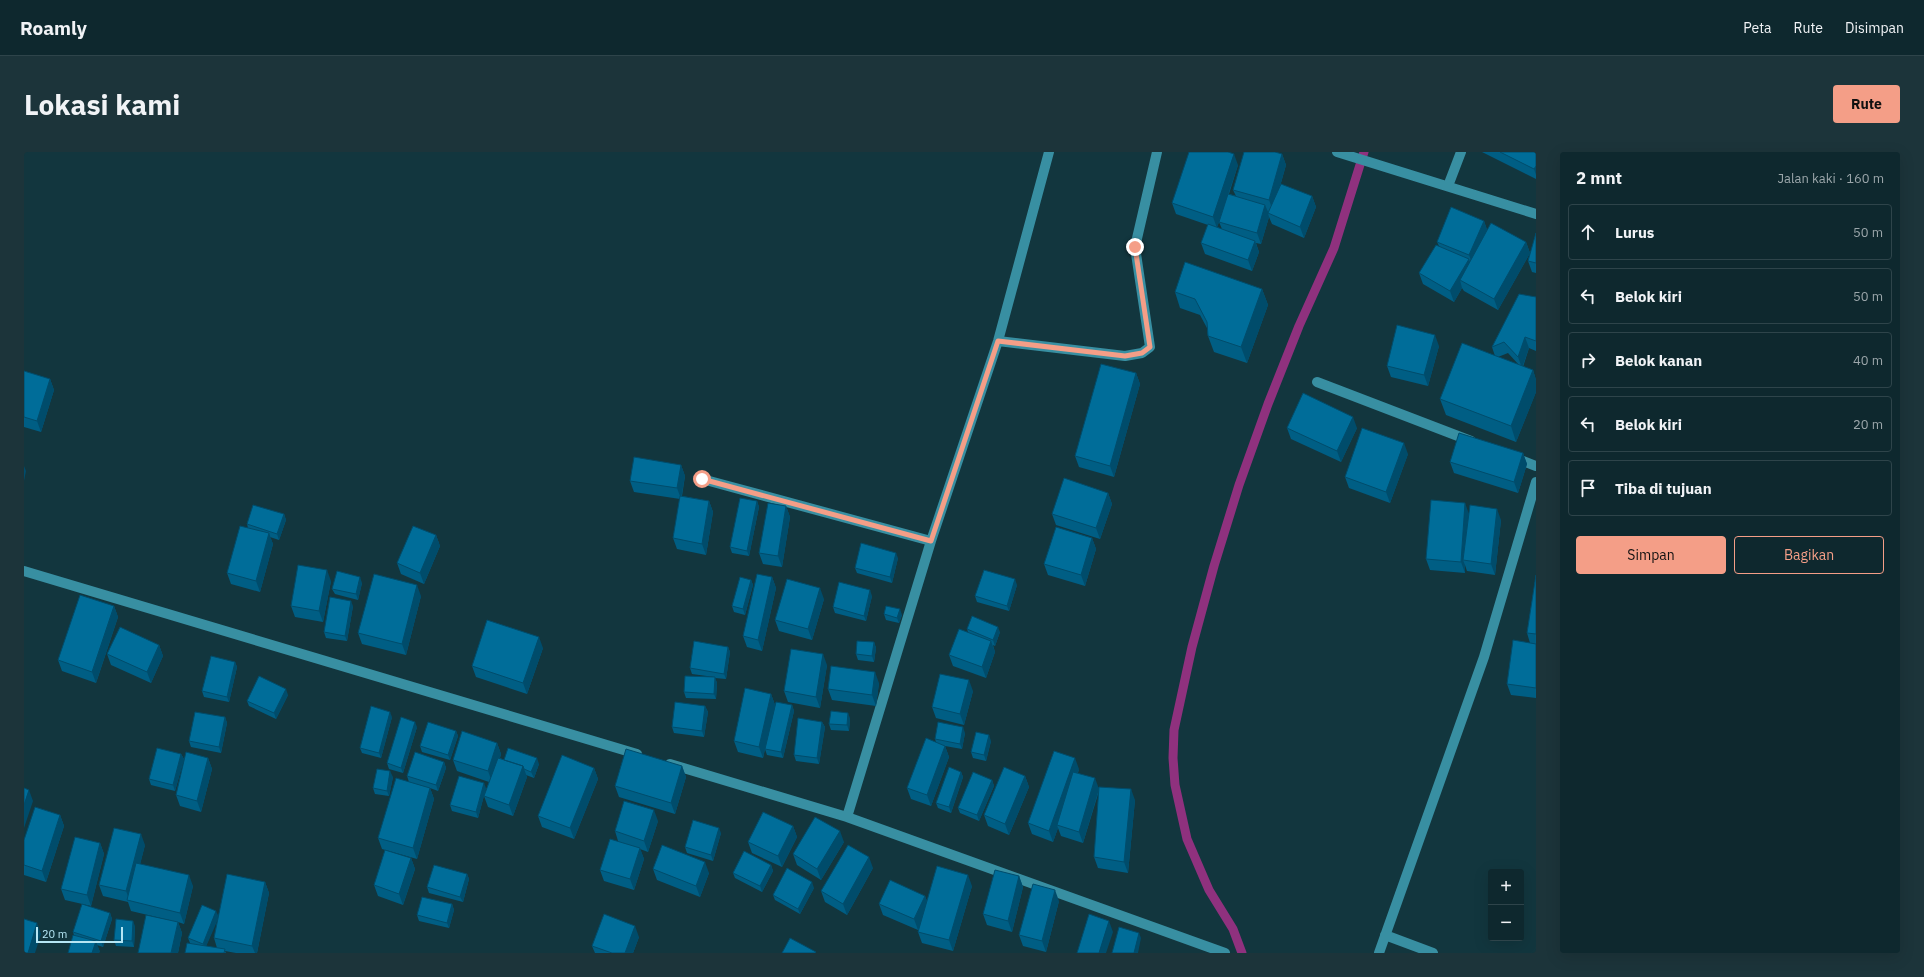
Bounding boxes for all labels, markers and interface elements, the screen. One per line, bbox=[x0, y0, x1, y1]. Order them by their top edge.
text: Roamly bbox=[20, 16, 87, 40]
text: Peta bbox=[1743, 19, 1772, 37]
text: Rute bbox=[1794, 19, 1823, 37]
text: Disimpan bbox=[1845, 19, 1904, 37]
button: Rute bbox=[1833, 85, 1900, 123]
text: Lokasi kami bbox=[24, 86, 180, 123]
text: 2 mnt bbox=[1576, 167, 1622, 189]
text: Jalan kaki · 160 m bbox=[1777, 170, 1884, 187]
icon: ahead bbox=[1577, 221, 1599, 243]
text: Lurus bbox=[1615, 223, 1654, 242]
text: 50 m bbox=[1853, 224, 1883, 241]
route end bbox=[1126, 238, 1144, 256]
icon: left bbox=[1577, 285, 1599, 307]
text: Belok kiri bbox=[1615, 287, 1682, 306]
text: 50 m bbox=[1853, 288, 1883, 305]
icon: right bbox=[1577, 349, 1599, 371]
text: Belok kanan bbox=[1615, 351, 1702, 370]
text: 40 m bbox=[1853, 352, 1883, 369]
icon: left bbox=[1577, 413, 1599, 435]
text: Belok kiri bbox=[1615, 415, 1682, 434]
text: 20 m bbox=[1853, 416, 1883, 433]
route start bbox=[693, 470, 711, 488]
icon: arrive bbox=[1577, 477, 1599, 499]
text: Tiba di tujuan bbox=[1615, 479, 1712, 498]
button: Simpan bbox=[1576, 536, 1726, 574]
button: Bagikan bbox=[1734, 536, 1884, 574]
map controls bbox=[1488, 869, 1524, 941]
button: + bbox=[1488, 869, 1524, 905]
button: − bbox=[1488, 905, 1524, 941]
scale bar bbox=[36, 925, 123, 944]
text: 20 m bbox=[42, 927, 67, 941]

